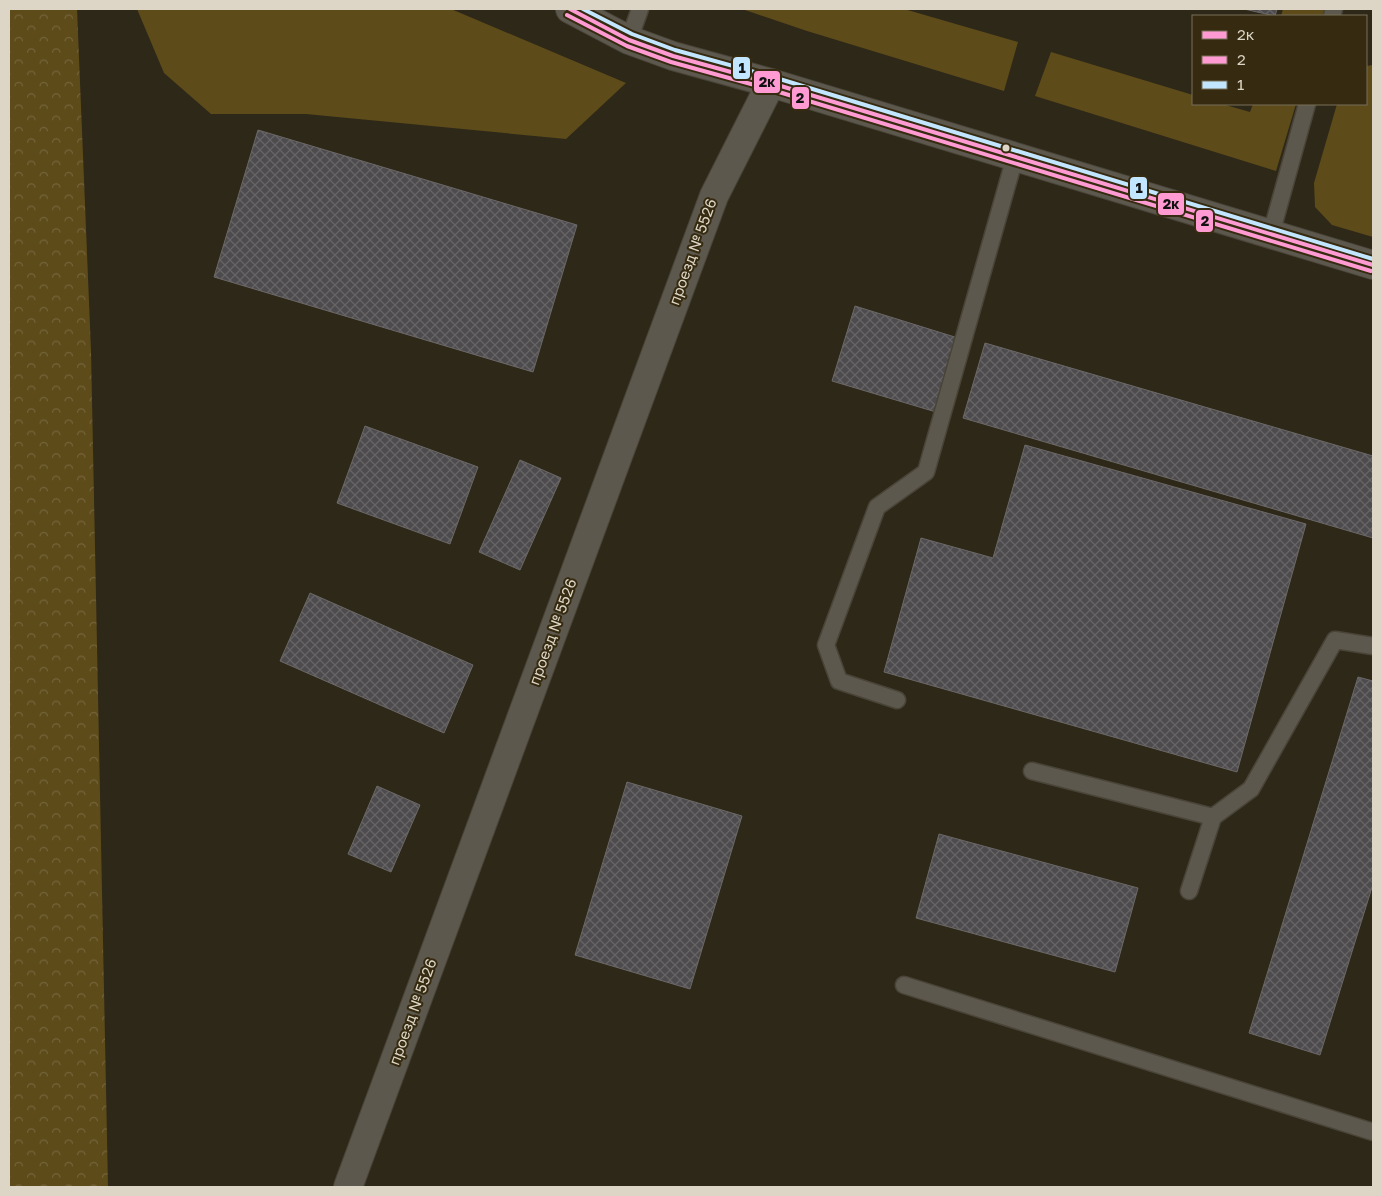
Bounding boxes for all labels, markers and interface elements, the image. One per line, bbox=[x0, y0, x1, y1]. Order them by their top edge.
legend bbox=[1192, 15, 1367, 105]
text: 2к bbox=[1237, 25, 1255, 43]
text: 2 bbox=[1237, 50, 1246, 68]
line badge: 1 bbox=[732, 56, 751, 80]
text: 1 bbox=[738, 59, 746, 76]
line badge: 2к bbox=[753, 70, 781, 94]
text: 2к bbox=[759, 73, 775, 90]
text: 1 bbox=[1237, 75, 1244, 93]
line badge: 2 bbox=[791, 86, 810, 110]
text: 2 bbox=[796, 89, 805, 106]
unlabelled marker bbox=[1001, 143, 1011, 153]
line badge: 1 bbox=[1129, 176, 1148, 200]
text: 1 bbox=[1135, 179, 1143, 196]
line badge: 2к bbox=[1157, 192, 1185, 216]
text: 2к bbox=[1163, 195, 1179, 212]
street label: проезд № 5526 bbox=[664, 196, 720, 307]
line badge: 2 bbox=[1195, 209, 1214, 233]
text: 2 bbox=[1201, 212, 1210, 229]
street label: проезд № 5526 bbox=[524, 576, 580, 687]
street label: проезд № 5526 bbox=[384, 956, 440, 1067]

